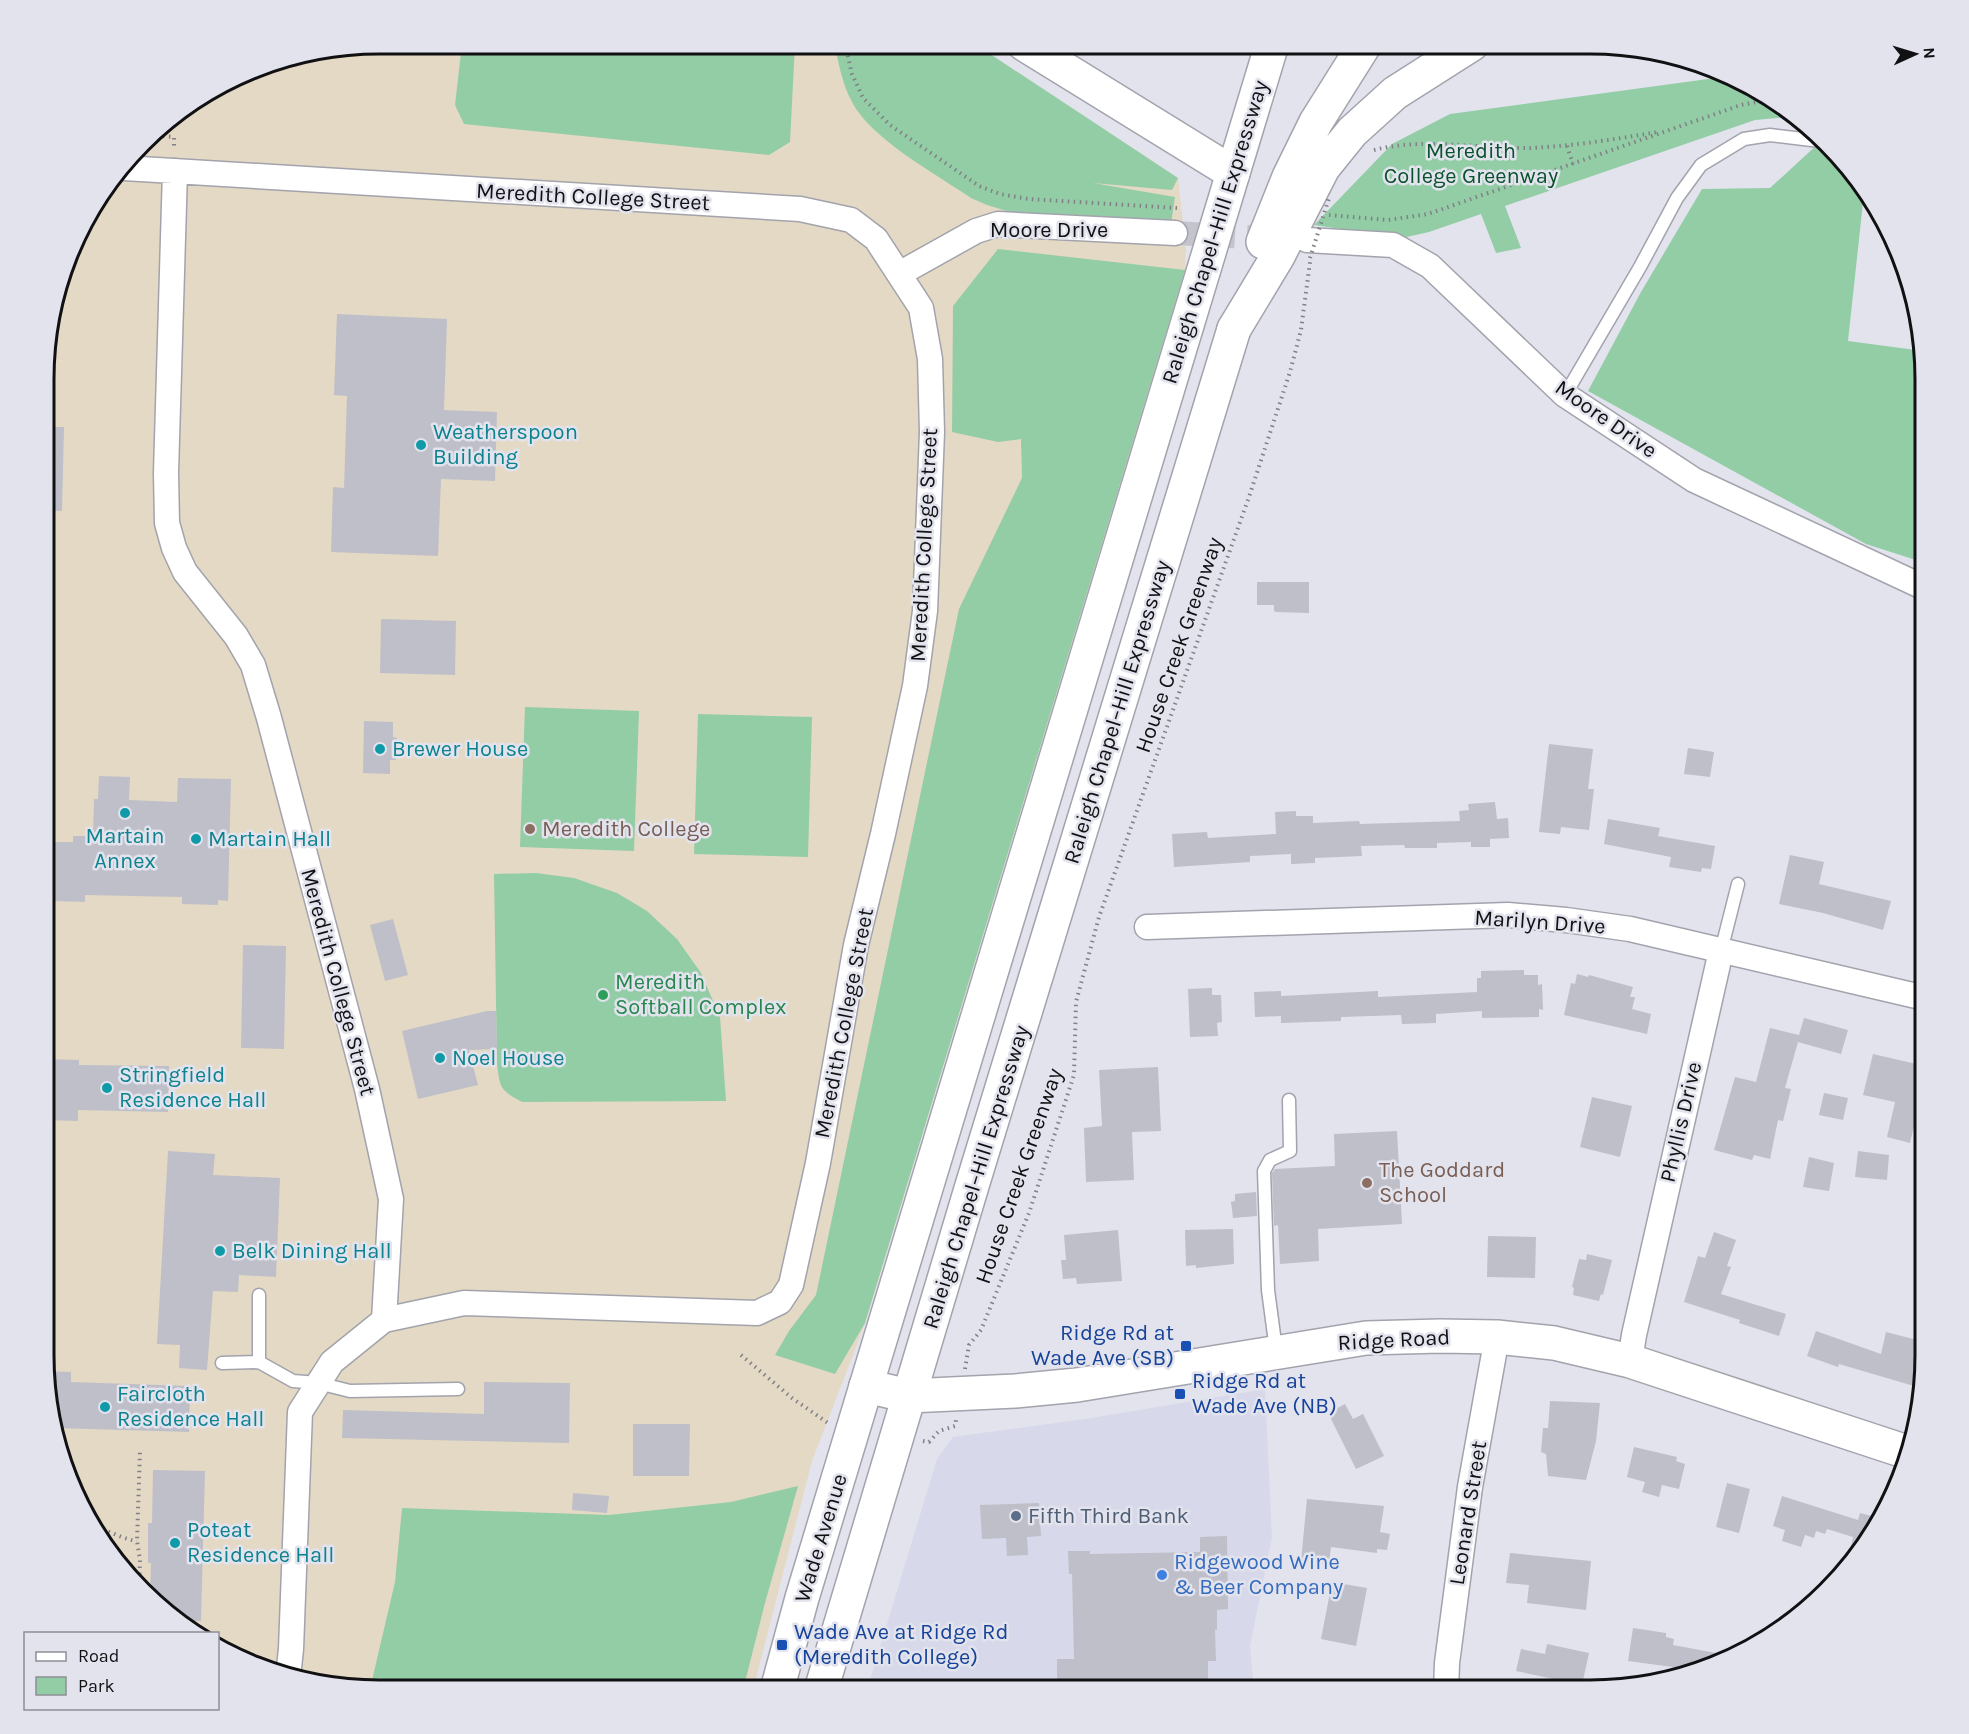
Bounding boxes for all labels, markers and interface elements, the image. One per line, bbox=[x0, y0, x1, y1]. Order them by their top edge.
north arrow bbox=[1885, 24, 1945, 84]
text: N bbox=[1920, 47, 1939, 59]
street label: Raleigh Chapel–Hill Expressway bbox=[1156, 77, 1274, 387]
park label: Meredith College Greenway bbox=[1384, 138, 1558, 189]
street label: Meredith College Street bbox=[475, 178, 711, 216]
street label: Moore Drive bbox=[990, 217, 1108, 243]
street label: Moore Drive bbox=[1550, 374, 1662, 464]
place label: Weatherspoon Building bbox=[433, 419, 578, 470]
street label: Meredith College Street bbox=[905, 427, 943, 663]
marker: Weatherspoon Building bbox=[414, 438, 428, 452]
street label: House Creek Greenway bbox=[1130, 534, 1228, 756]
street label: Raleigh Chapel–Hill Expressway bbox=[1058, 557, 1176, 867]
place label: Brewer House bbox=[392, 736, 528, 762]
marker: Brewer House bbox=[373, 742, 387, 756]
marker: Martain Annex bbox=[118, 806, 132, 820]
place label: Meredith College bbox=[542, 816, 710, 842]
marker: Meredith College bbox=[523, 822, 537, 836]
place label: Martain Annex bbox=[86, 823, 164, 874]
place label: Martain Hall bbox=[208, 826, 331, 852]
marker: Martain Hall bbox=[189, 832, 203, 846]
street label: Meredith College Street bbox=[295, 866, 381, 1098]
street label: Marilyn Drive bbox=[1473, 904, 1607, 940]
street label: Meredith College Street bbox=[809, 906, 879, 1140]
place label: Meredith Softball Complex bbox=[615, 969, 786, 1020]
marker: Meredith Softball Complex bbox=[596, 988, 610, 1002]
street label: Raleigh Chapel–Hill Expressway bbox=[917, 1022, 1035, 1332]
place label: Noel House bbox=[452, 1045, 565, 1071]
marker: Noel House bbox=[433, 1051, 447, 1065]
street label: Phyllis Drive bbox=[1655, 1059, 1707, 1185]
place label: Stringfield Residence Hall bbox=[119, 1062, 267, 1113]
street label: House Creek Greenway bbox=[970, 1065, 1068, 1287]
marker: Stringfield Residence Hall bbox=[100, 1081, 114, 1095]
place label: The Goddard School bbox=[1379, 1157, 1505, 1208]
marker: The Goddard School bbox=[1360, 1176, 1374, 1190]
place label: Belk Dining Hall bbox=[232, 1238, 392, 1264]
marker: Belk Dining Hall bbox=[213, 1244, 227, 1258]
place label: Ridge Rd at Wade Ave (SB) bbox=[1031, 1320, 1174, 1371]
street label: Ridge Road bbox=[1337, 1324, 1451, 1356]
marker: Ridge Rd at Wade Ave (SB) bbox=[1179, 1339, 1193, 1353]
place label: Ridge Rd at Wade Ave (NB) bbox=[1192, 1368, 1337, 1419]
place label: Faircloth Residence Hall bbox=[117, 1381, 265, 1432]
marker: Ridge Rd at Wade Ave (NB) bbox=[1173, 1387, 1187, 1401]
marker: Faircloth Residence Hall bbox=[98, 1400, 112, 1414]
street label: Leonard Street bbox=[1444, 1439, 1492, 1587]
street label: Wade Avenue bbox=[789, 1471, 853, 1605]
place label: Fifth Third Bank bbox=[1028, 1503, 1189, 1529]
marker: Fifth Third Bank bbox=[1009, 1509, 1023, 1523]
place label: Poteat Residence Hall bbox=[187, 1517, 335, 1568]
marker: Poteat Residence Hall bbox=[168, 1536, 182, 1550]
place label: Ridgewood Wine & Beer Company bbox=[1174, 1549, 1343, 1600]
marker: Ridgewood Wine & Beer Company bbox=[1155, 1568, 1169, 1582]
place label: Wade Ave at Ridge Rd (Meredith College) bbox=[794, 1619, 1009, 1670]
legend bbox=[24, 1632, 219, 1710]
marker: Wade Ave at Ridge Rd (Meredith College) bbox=[775, 1638, 789, 1652]
text: Road bbox=[78, 1645, 119, 1667]
text: Park bbox=[78, 1675, 115, 1697]

